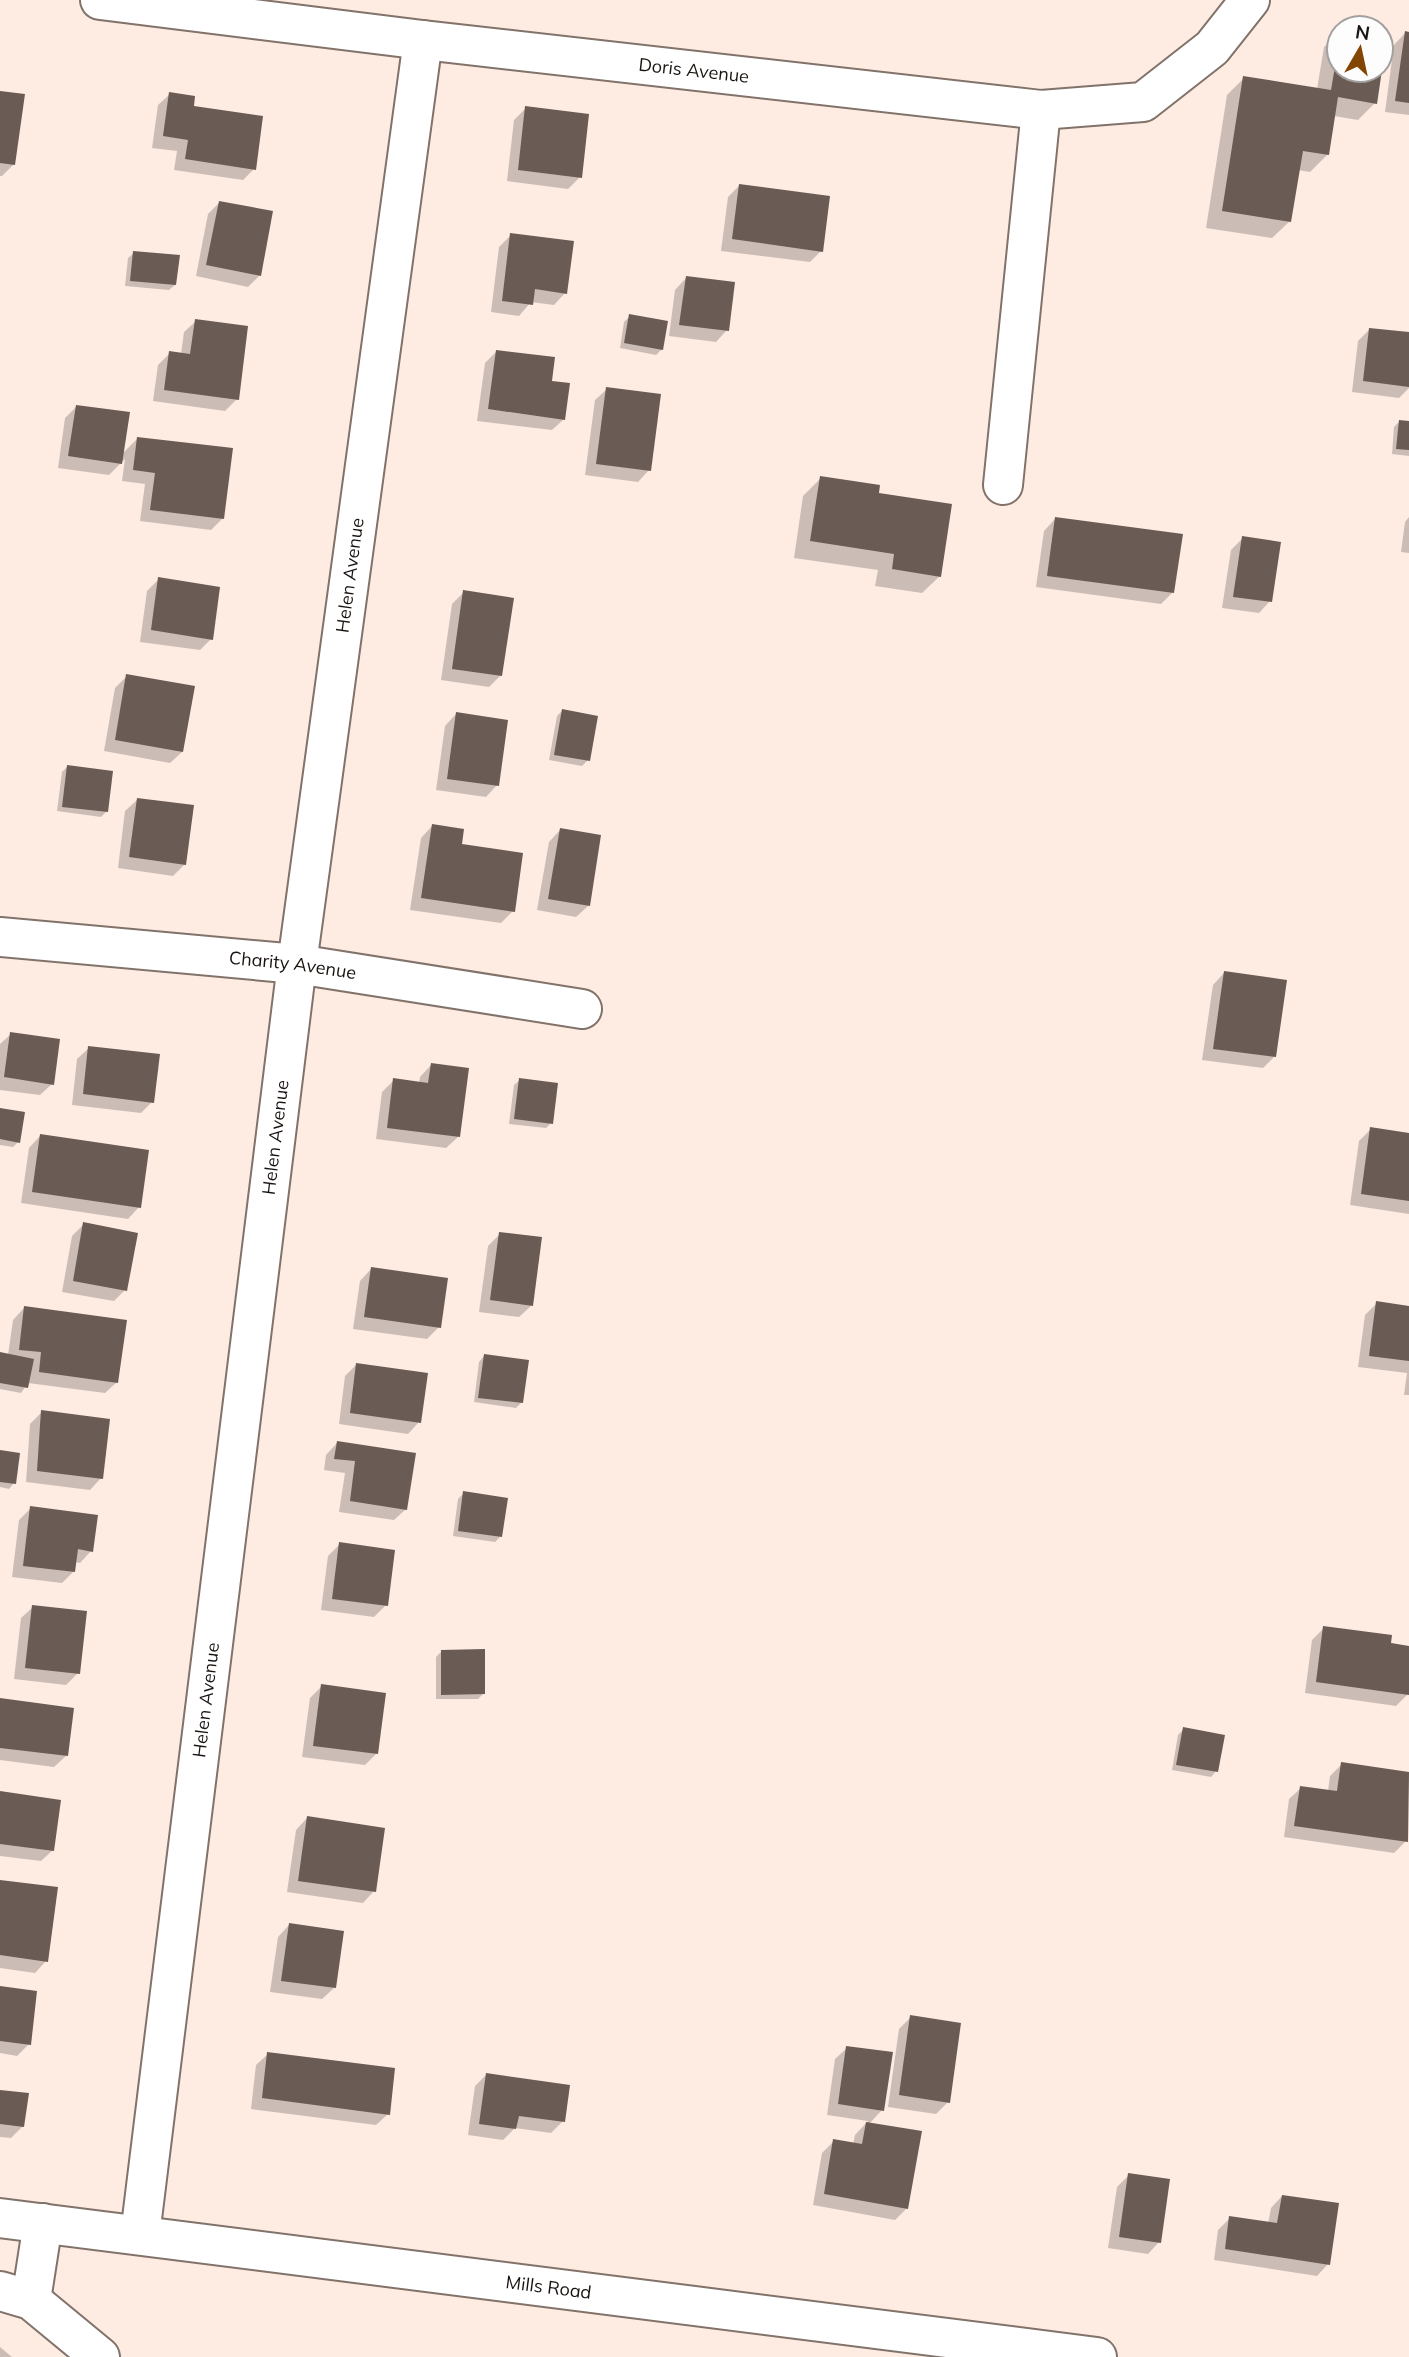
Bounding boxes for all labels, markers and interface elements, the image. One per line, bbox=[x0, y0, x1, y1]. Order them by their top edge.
north arrow bbox=[1325, 14, 1395, 84]
text: N bbox=[1354, 19, 1372, 45]
street label: Doris Avenue bbox=[637, 53, 750, 88]
street label: Helen Avenue bbox=[330, 516, 369, 634]
street label: Charity Avenue bbox=[228, 946, 358, 984]
street label: Helen Avenue bbox=[257, 1078, 294, 1196]
street label: Helen Avenue bbox=[187, 1641, 224, 1759]
street label: Mills Road bbox=[504, 2270, 593, 2304]

